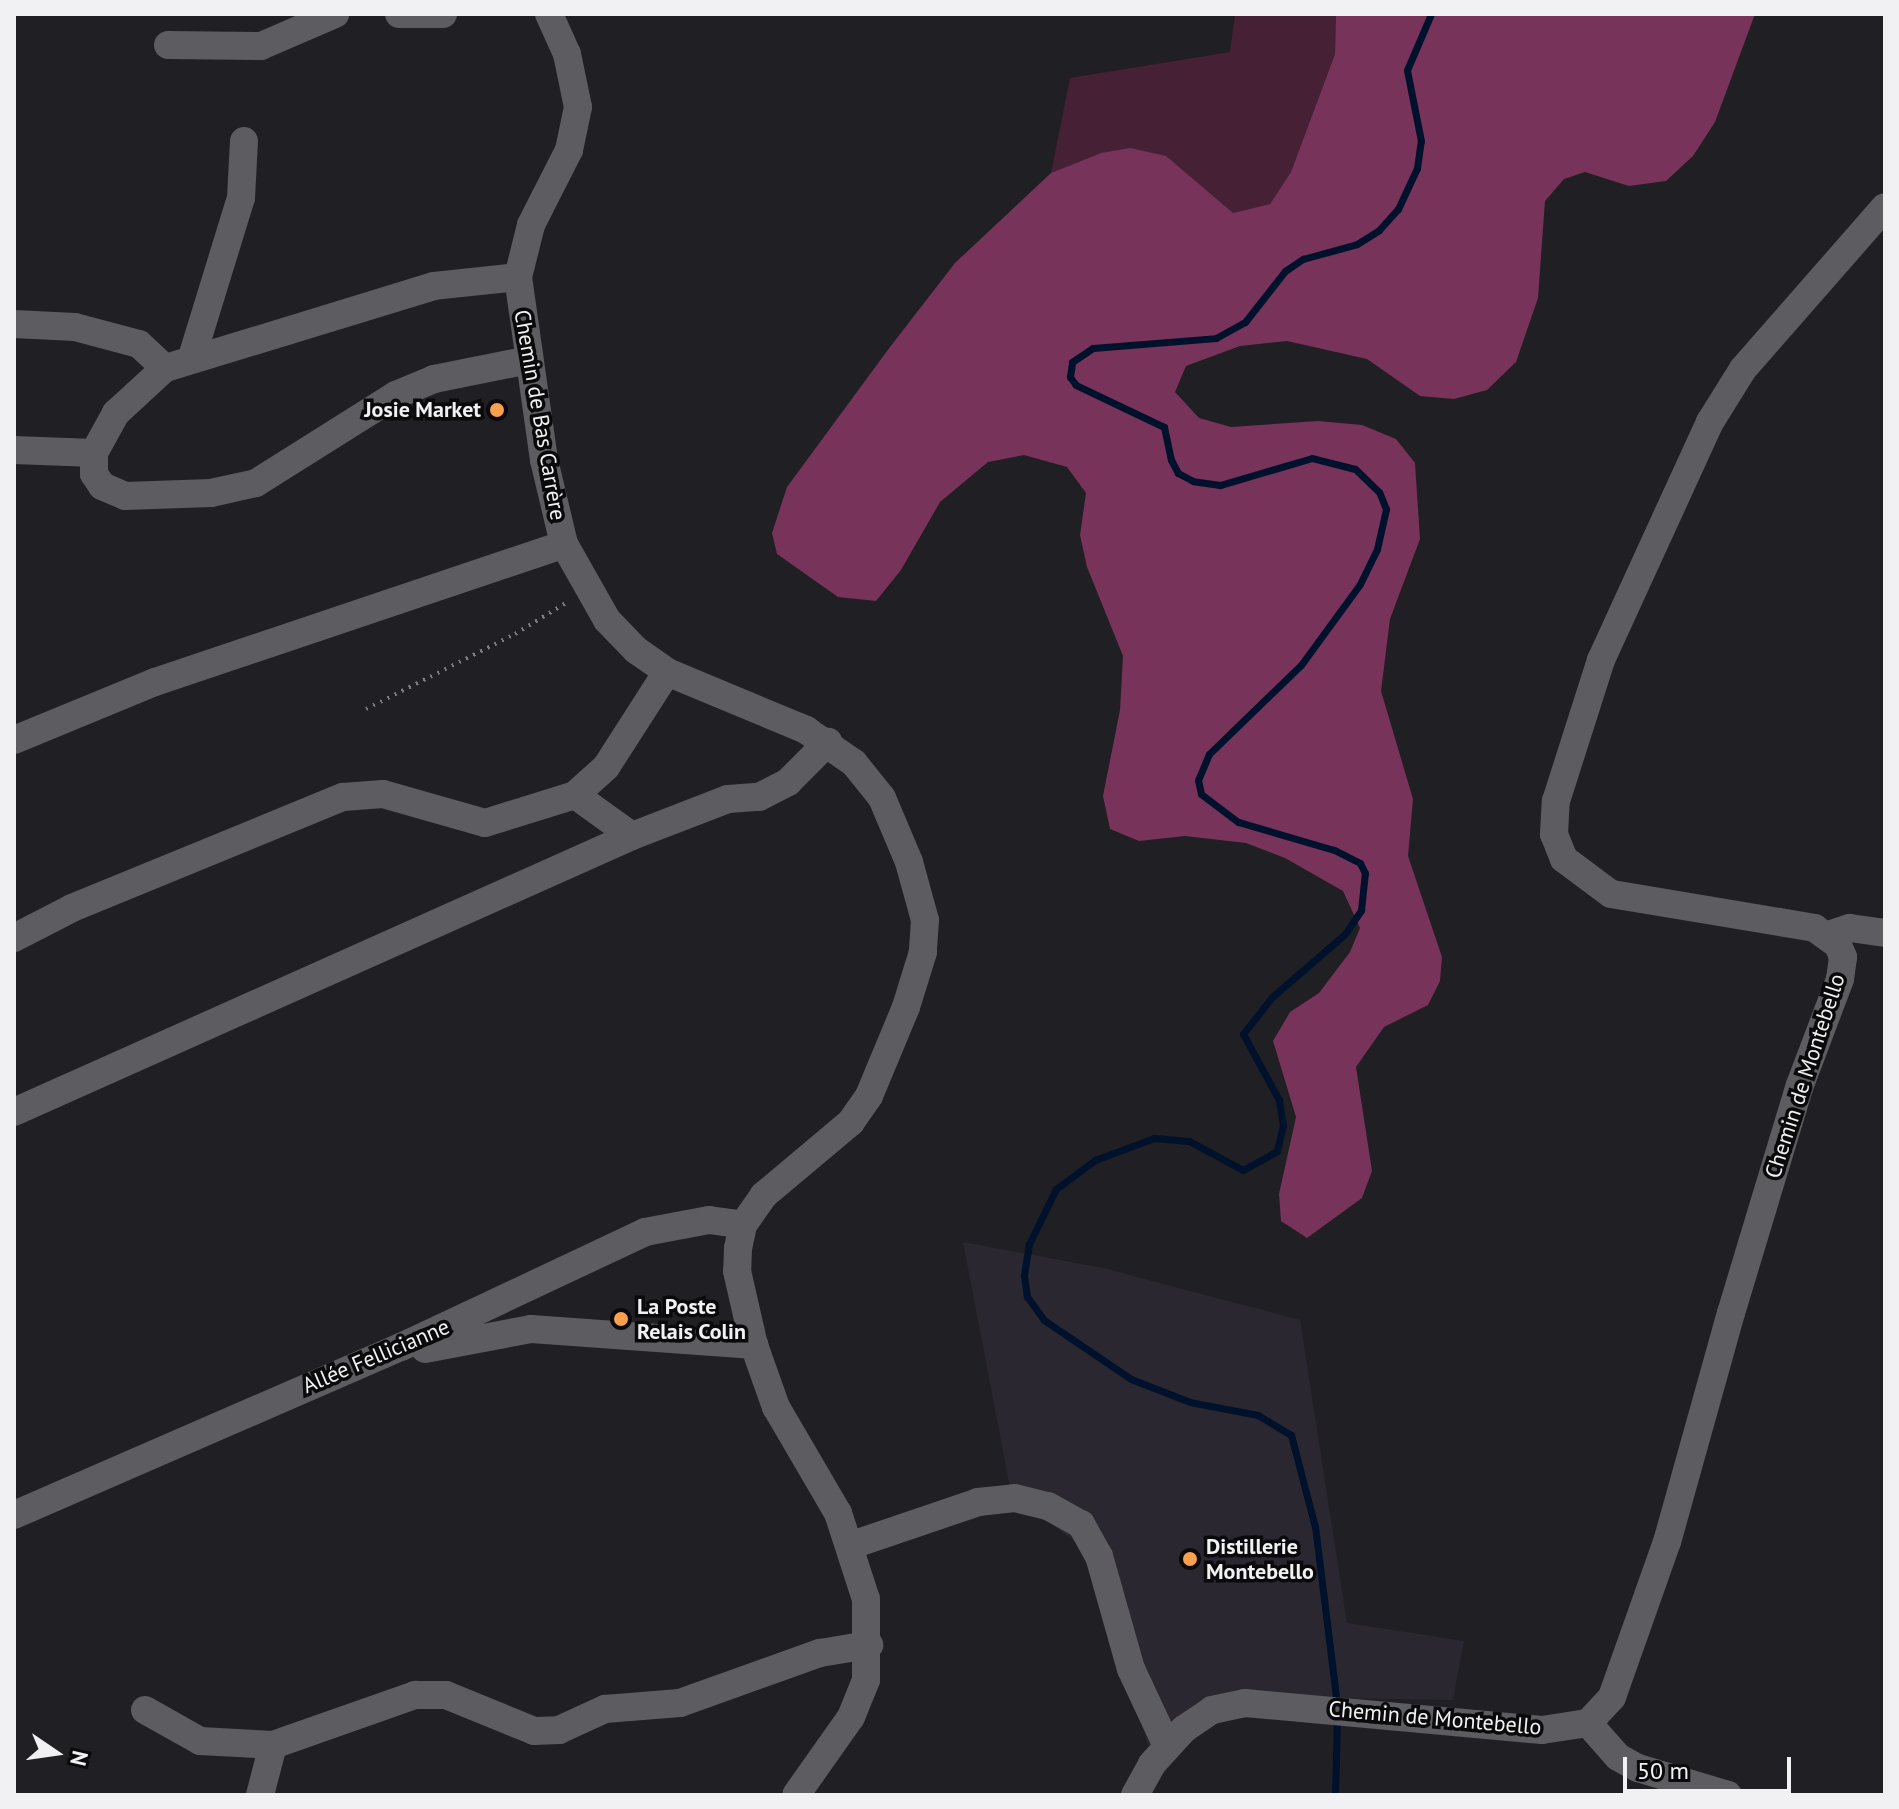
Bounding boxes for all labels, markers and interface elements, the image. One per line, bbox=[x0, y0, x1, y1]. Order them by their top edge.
street label: Chemin de Bas Carrère bbox=[508, 308, 572, 522]
place label: Josie Market bbox=[364, 397, 481, 423]
marker: Josie Market bbox=[488, 401, 506, 419]
street label: Chemin de Montebello bbox=[1759, 970, 1851, 1182]
place label: La Poste Relais Colin bbox=[637, 1293, 746, 1344]
marker: La Poste Relais Colin bbox=[612, 1310, 630, 1328]
street label: Allée Fellicianne bbox=[299, 1313, 453, 1399]
place label: Distillerie Montebello bbox=[1206, 1533, 1314, 1584]
marker: Distillerie Montebello bbox=[1181, 1550, 1199, 1568]
street label: Chemin de Montebello bbox=[1327, 1696, 1543, 1740]
north arrow bbox=[16, 1713, 96, 1793]
scale bar bbox=[1627, 1741, 1795, 1791]
text: N bbox=[64, 1748, 95, 1769]
text: 50 m bbox=[1637, 1755, 1689, 1786]

